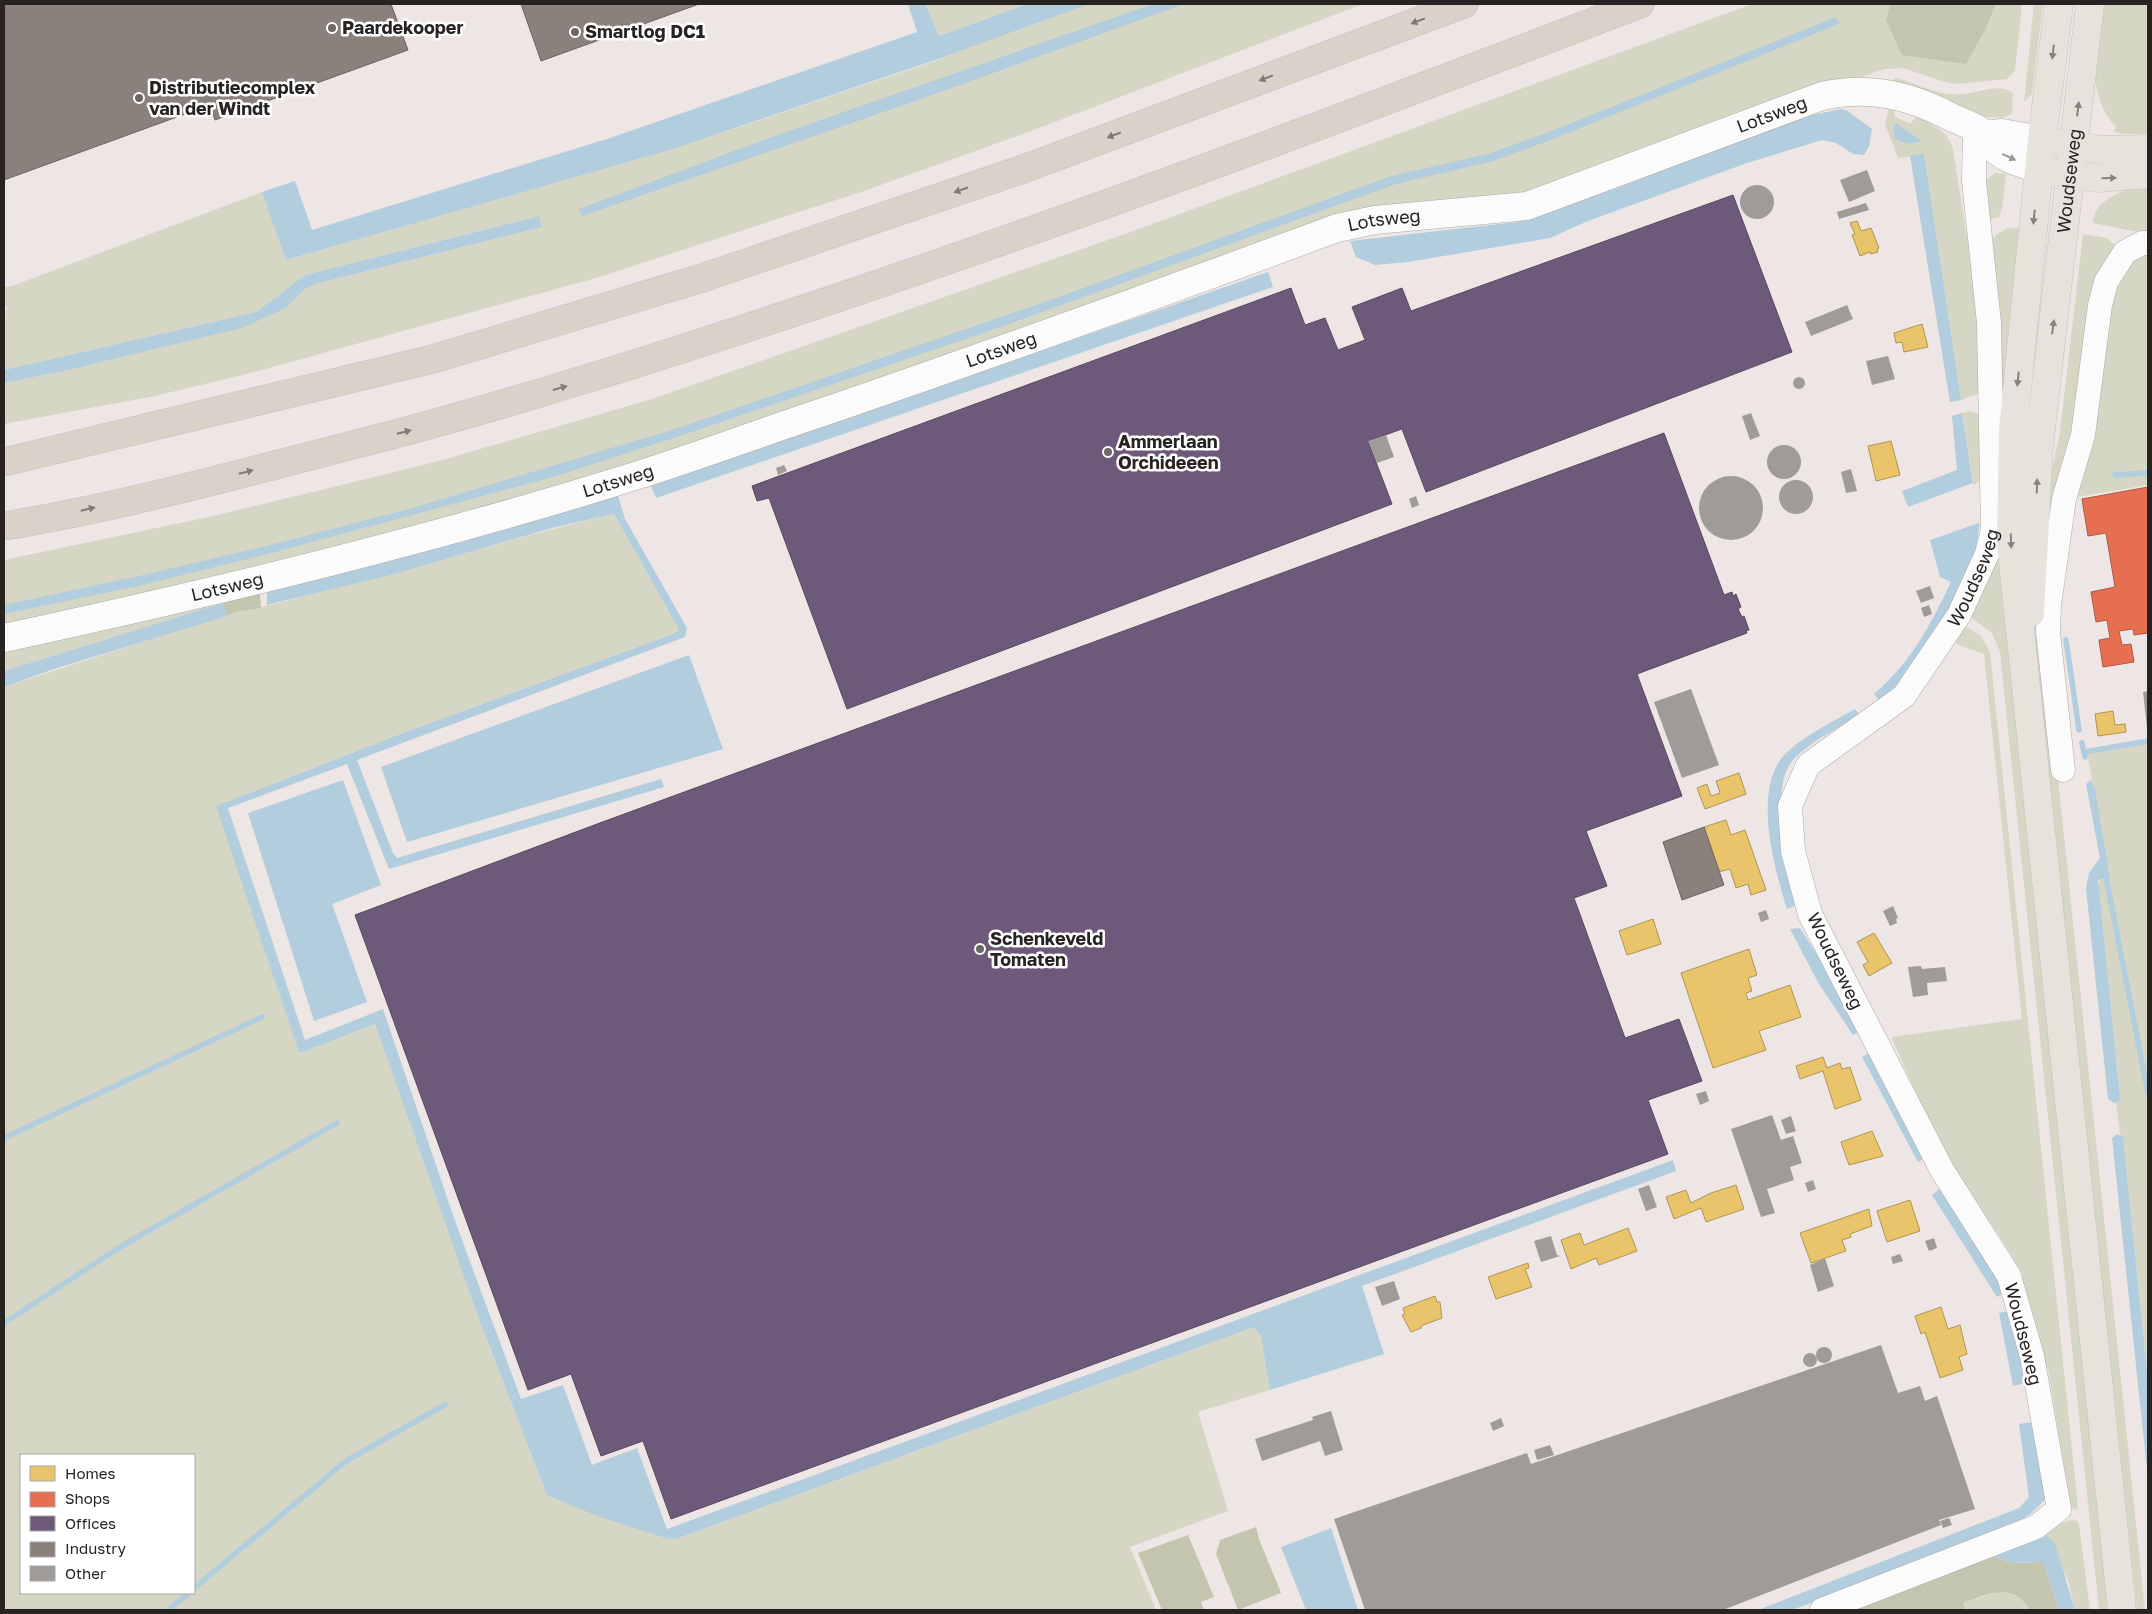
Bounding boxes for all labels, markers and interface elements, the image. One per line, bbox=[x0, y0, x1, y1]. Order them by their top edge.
place label: Paardekooper bbox=[342, 16, 464, 38]
one-way arrow bbox=[1411, 18, 1426, 25]
place label: Smartlog DC1 bbox=[585, 20, 705, 42]
marker: Paardekooper bbox=[326, 22, 338, 34]
marker: Smartlog DC1 bbox=[569, 26, 581, 38]
one-way arrow bbox=[2049, 44, 2057, 60]
one-way arrow bbox=[1259, 75, 1274, 82]
place label: Distributiecomplex van der Windt bbox=[149, 76, 316, 119]
street label: Lotsweg bbox=[1733, 91, 1810, 137]
marker: Distributiecomplex van der Windt bbox=[133, 92, 145, 104]
one-way arrow bbox=[2074, 101, 2082, 117]
street label: Woudseweg bbox=[2052, 127, 2086, 234]
one-way arrow bbox=[1106, 131, 1121, 139]
one-way arrow bbox=[2002, 154, 2016, 162]
one-way arrow bbox=[2101, 173, 2117, 181]
one-way arrow bbox=[954, 187, 969, 194]
street label: Lotsweg bbox=[1345, 204, 1421, 236]
one-way arrow bbox=[2030, 210, 2038, 226]
one-way arrow bbox=[2049, 319, 2057, 335]
street label: Lotsweg bbox=[963, 326, 1039, 372]
one-way arrow bbox=[2014, 371, 2022, 387]
one-way arrow bbox=[553, 383, 568, 391]
one-way arrow bbox=[396, 428, 411, 436]
place label: Ammerlaan Orchideeen bbox=[1118, 430, 1219, 473]
marker: Ammerlaan Orchideeen bbox=[1102, 446, 1114, 458]
street label: Lotsweg bbox=[579, 459, 656, 502]
one-way arrow bbox=[239, 468, 254, 476]
one-way arrow bbox=[2033, 478, 2041, 494]
one-way arrow bbox=[81, 505, 96, 513]
street label: Woudseweg bbox=[1942, 526, 2003, 631]
one-way arrow bbox=[2007, 533, 2015, 549]
street label: Lotsweg bbox=[189, 567, 265, 605]
street label: Woudseweg bbox=[1803, 909, 1869, 1013]
place label: Schenkeveld Tomaten bbox=[990, 927, 1103, 970]
marker: Schenkeveld Tomaten bbox=[974, 943, 986, 955]
street label: Woudseweg bbox=[2001, 1280, 2047, 1387]
legend bbox=[20, 1454, 195, 1594]
text: Homes bbox=[65, 1464, 115, 1482]
text: Shops bbox=[65, 1489, 110, 1507]
text: Offices bbox=[65, 1514, 116, 1532]
text: Industry bbox=[65, 1539, 126, 1557]
text: Other bbox=[65, 1564, 106, 1582]

